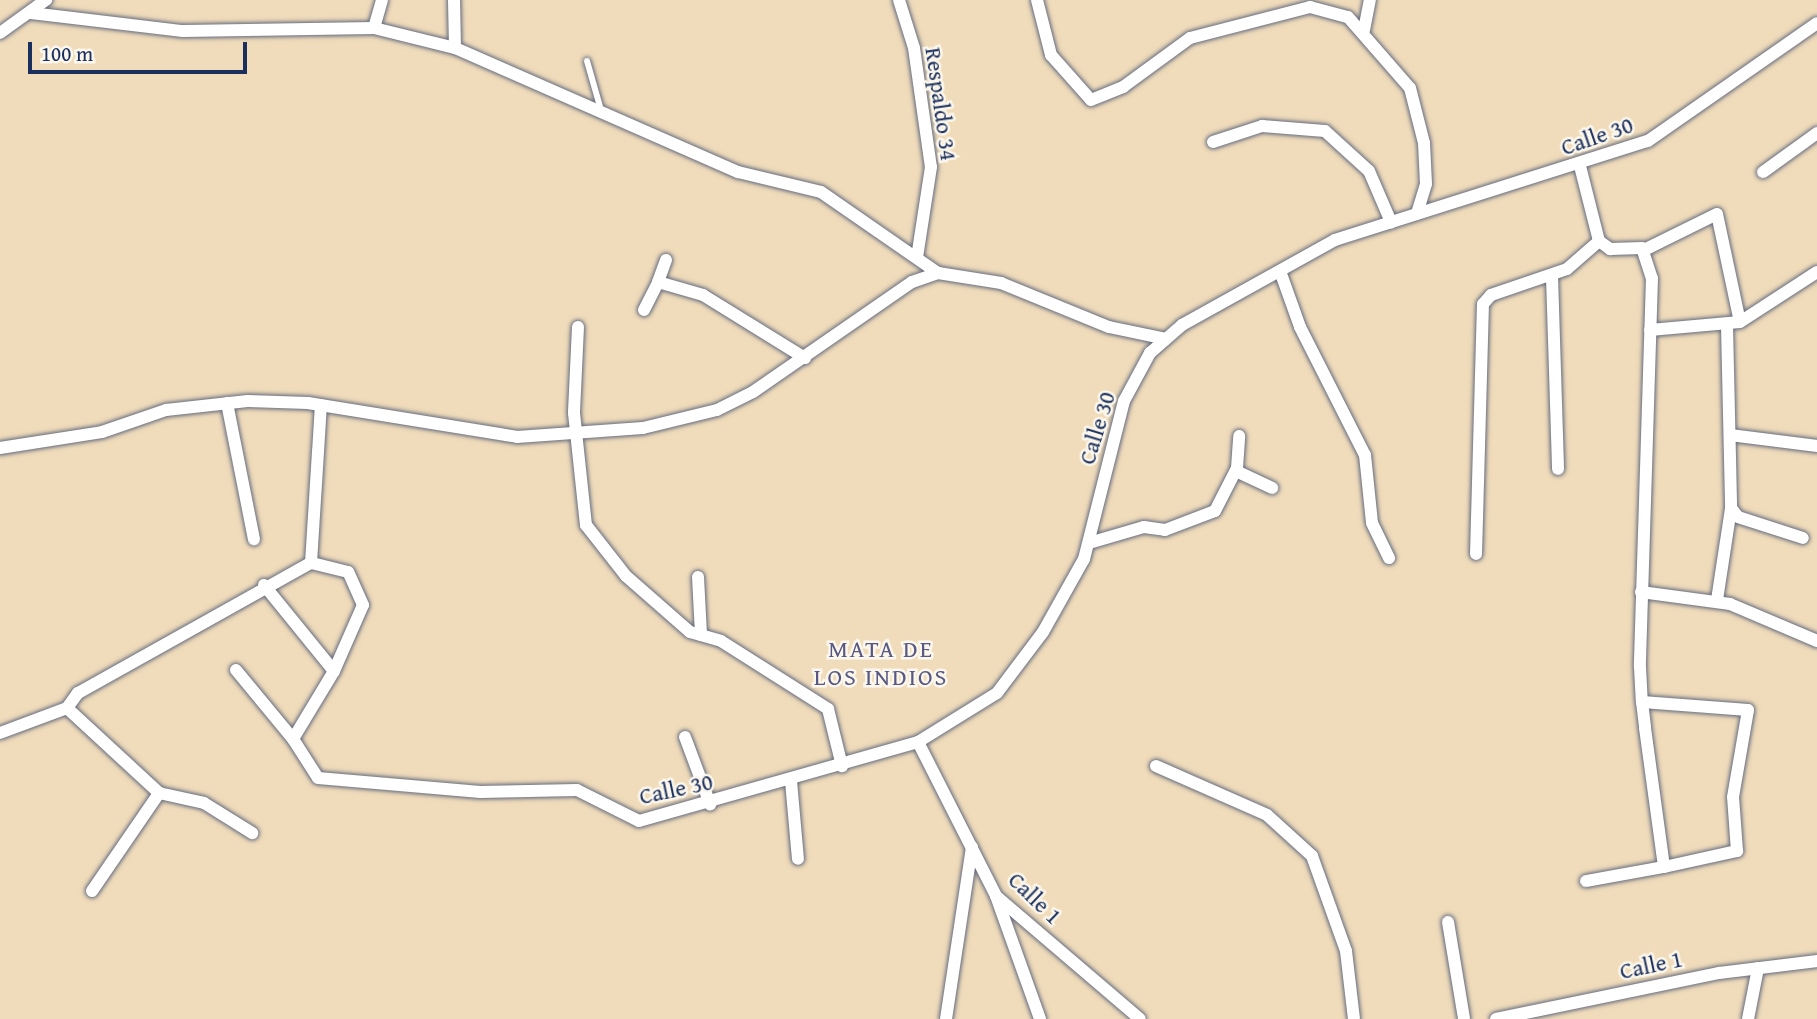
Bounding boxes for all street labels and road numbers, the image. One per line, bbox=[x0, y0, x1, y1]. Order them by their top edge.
street label: Respaldo 34 bbox=[919, 46, 963, 162]
street label: Calle 30 bbox=[1557, 111, 1637, 161]
street label: Calle 30 bbox=[1073, 388, 1121, 468]
street label: Calle 30 bbox=[637, 768, 715, 810]
street label: Calle 1 bbox=[1003, 866, 1067, 930]
street label: Calle 1 bbox=[1617, 945, 1685, 985]

